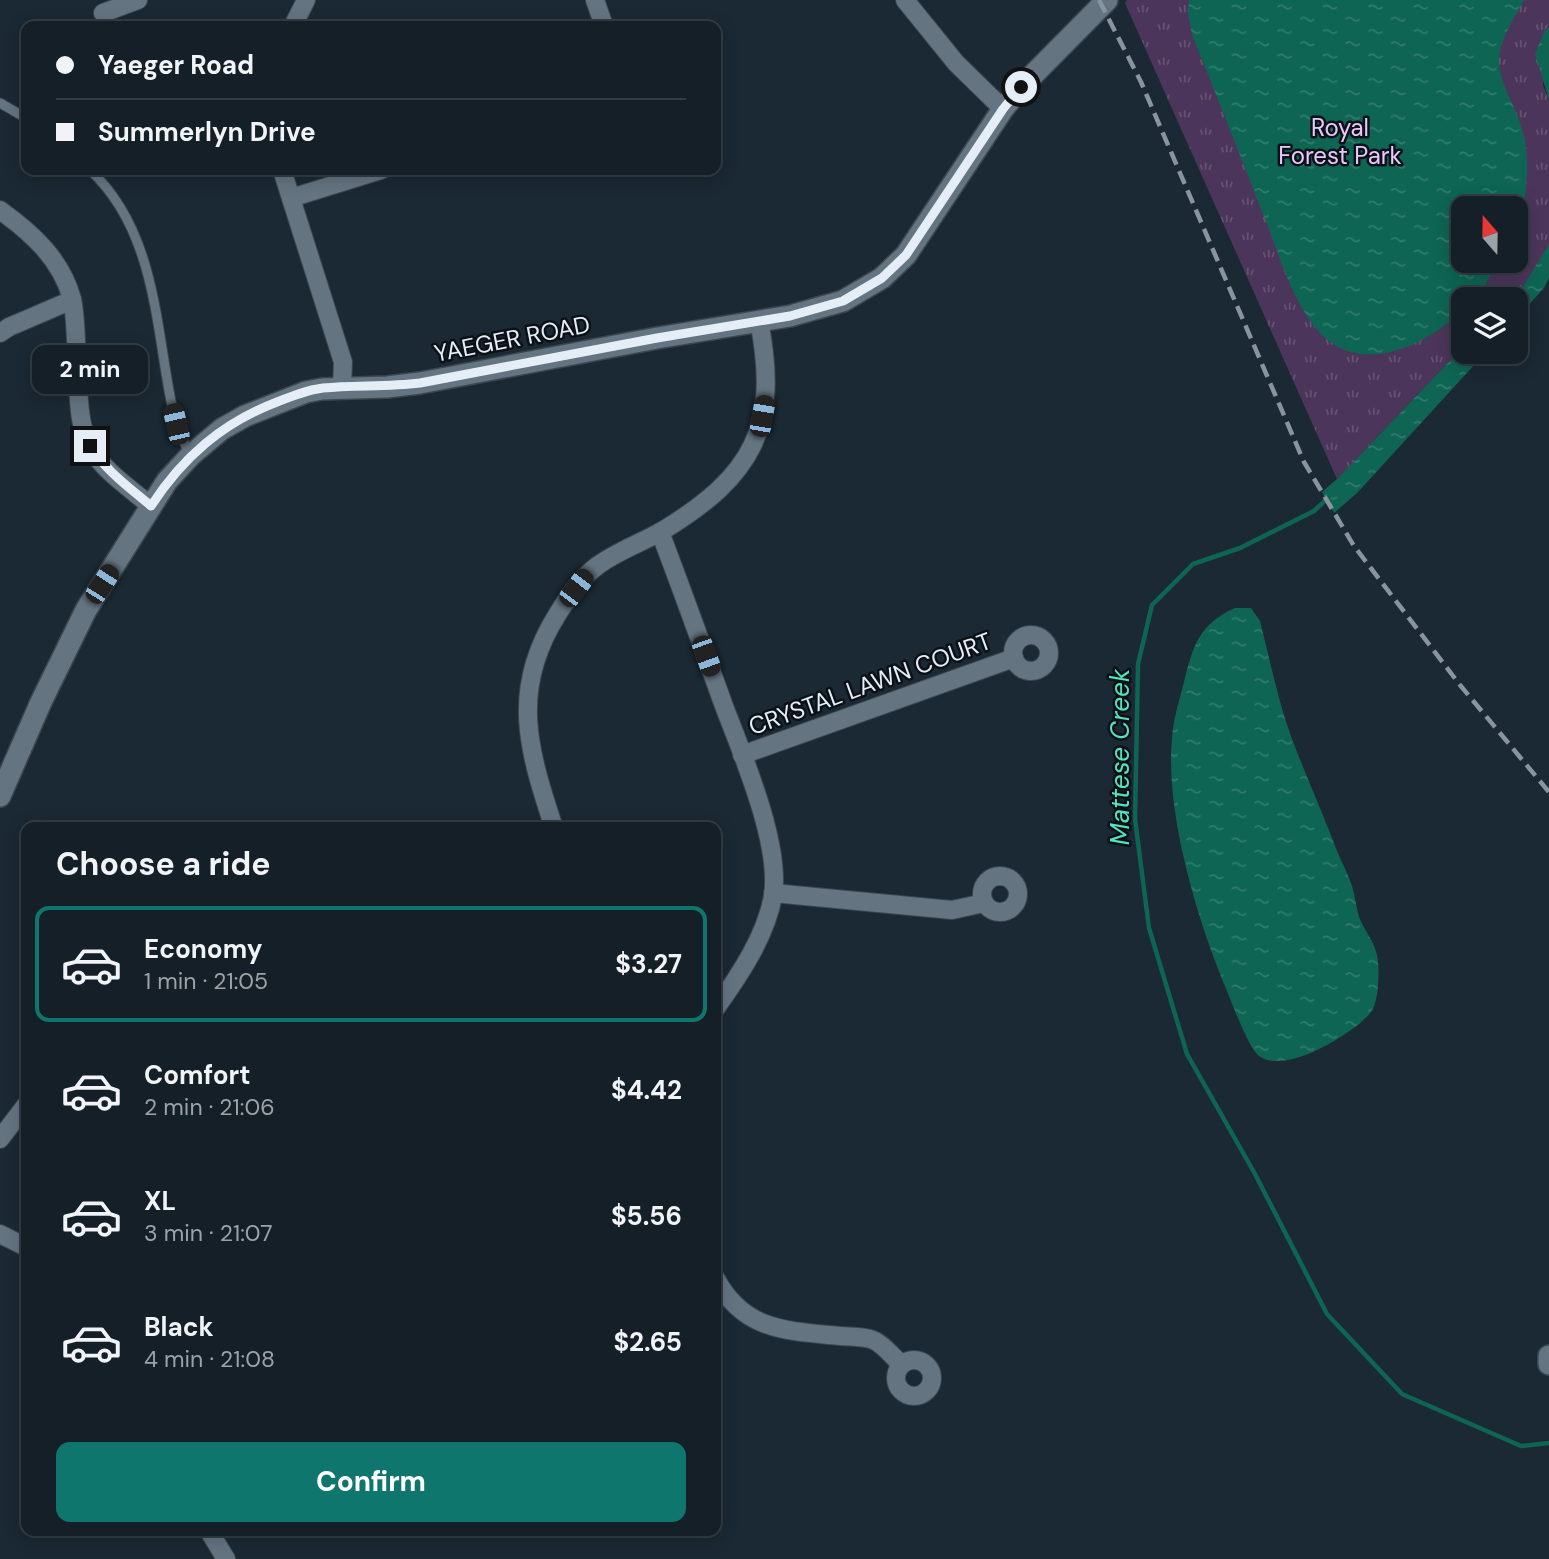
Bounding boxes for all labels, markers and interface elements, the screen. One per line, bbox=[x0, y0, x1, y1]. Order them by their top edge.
text: Yaeger Road bbox=[98, 48, 254, 82]
route start bbox=[1005, 71, 1037, 103]
park label: Royal Forest Park bbox=[1278, 112, 1402, 171]
text: Summerlyn Drive bbox=[98, 115, 316, 149]
north arrow bbox=[1451, 196, 1528, 273]
map controls bbox=[1451, 196, 1528, 364]
button: layers bbox=[1451, 287, 1528, 364]
street label: YAEGER ROAD bbox=[431, 308, 592, 369]
callout: 2 min bbox=[32, 344, 148, 394]
text: 2 min bbox=[60, 354, 120, 384]
car bbox=[749, 393, 776, 439]
car bbox=[162, 401, 191, 447]
route end bbox=[74, 430, 106, 462]
car bbox=[82, 561, 123, 607]
car bbox=[555, 565, 598, 611]
street label: CRYSTAL LAWN COURT bbox=[744, 625, 995, 742]
car bbox=[689, 633, 724, 679]
water label: Mattese Creek bbox=[1103, 668, 1137, 845]
text: Choose a ride bbox=[56, 843, 271, 885]
text: Economy bbox=[144, 932, 262, 966]
icon: car bbox=[60, 933, 123, 996]
text: $3.27 bbox=[615, 947, 682, 981]
text: 1 min · 21:05 bbox=[144, 966, 268, 996]
text: Comfort bbox=[144, 1058, 250, 1092]
icon: car bbox=[60, 1059, 123, 1122]
text: $4.42 bbox=[611, 1073, 682, 1107]
text: 2 min · 21:06 bbox=[144, 1092, 275, 1122]
text: XL bbox=[144, 1184, 176, 1218]
icon: car bbox=[60, 1185, 123, 1248]
text: $5.56 bbox=[611, 1199, 682, 1233]
text: 3 min · 21:07 bbox=[144, 1218, 272, 1248]
text: Black bbox=[144, 1310, 214, 1344]
icon: car bbox=[60, 1311, 123, 1374]
text: $2.65 bbox=[613, 1325, 682, 1359]
text: 4 min · 21:08 bbox=[144, 1344, 275, 1374]
button: Confirm bbox=[56, 1442, 686, 1522]

